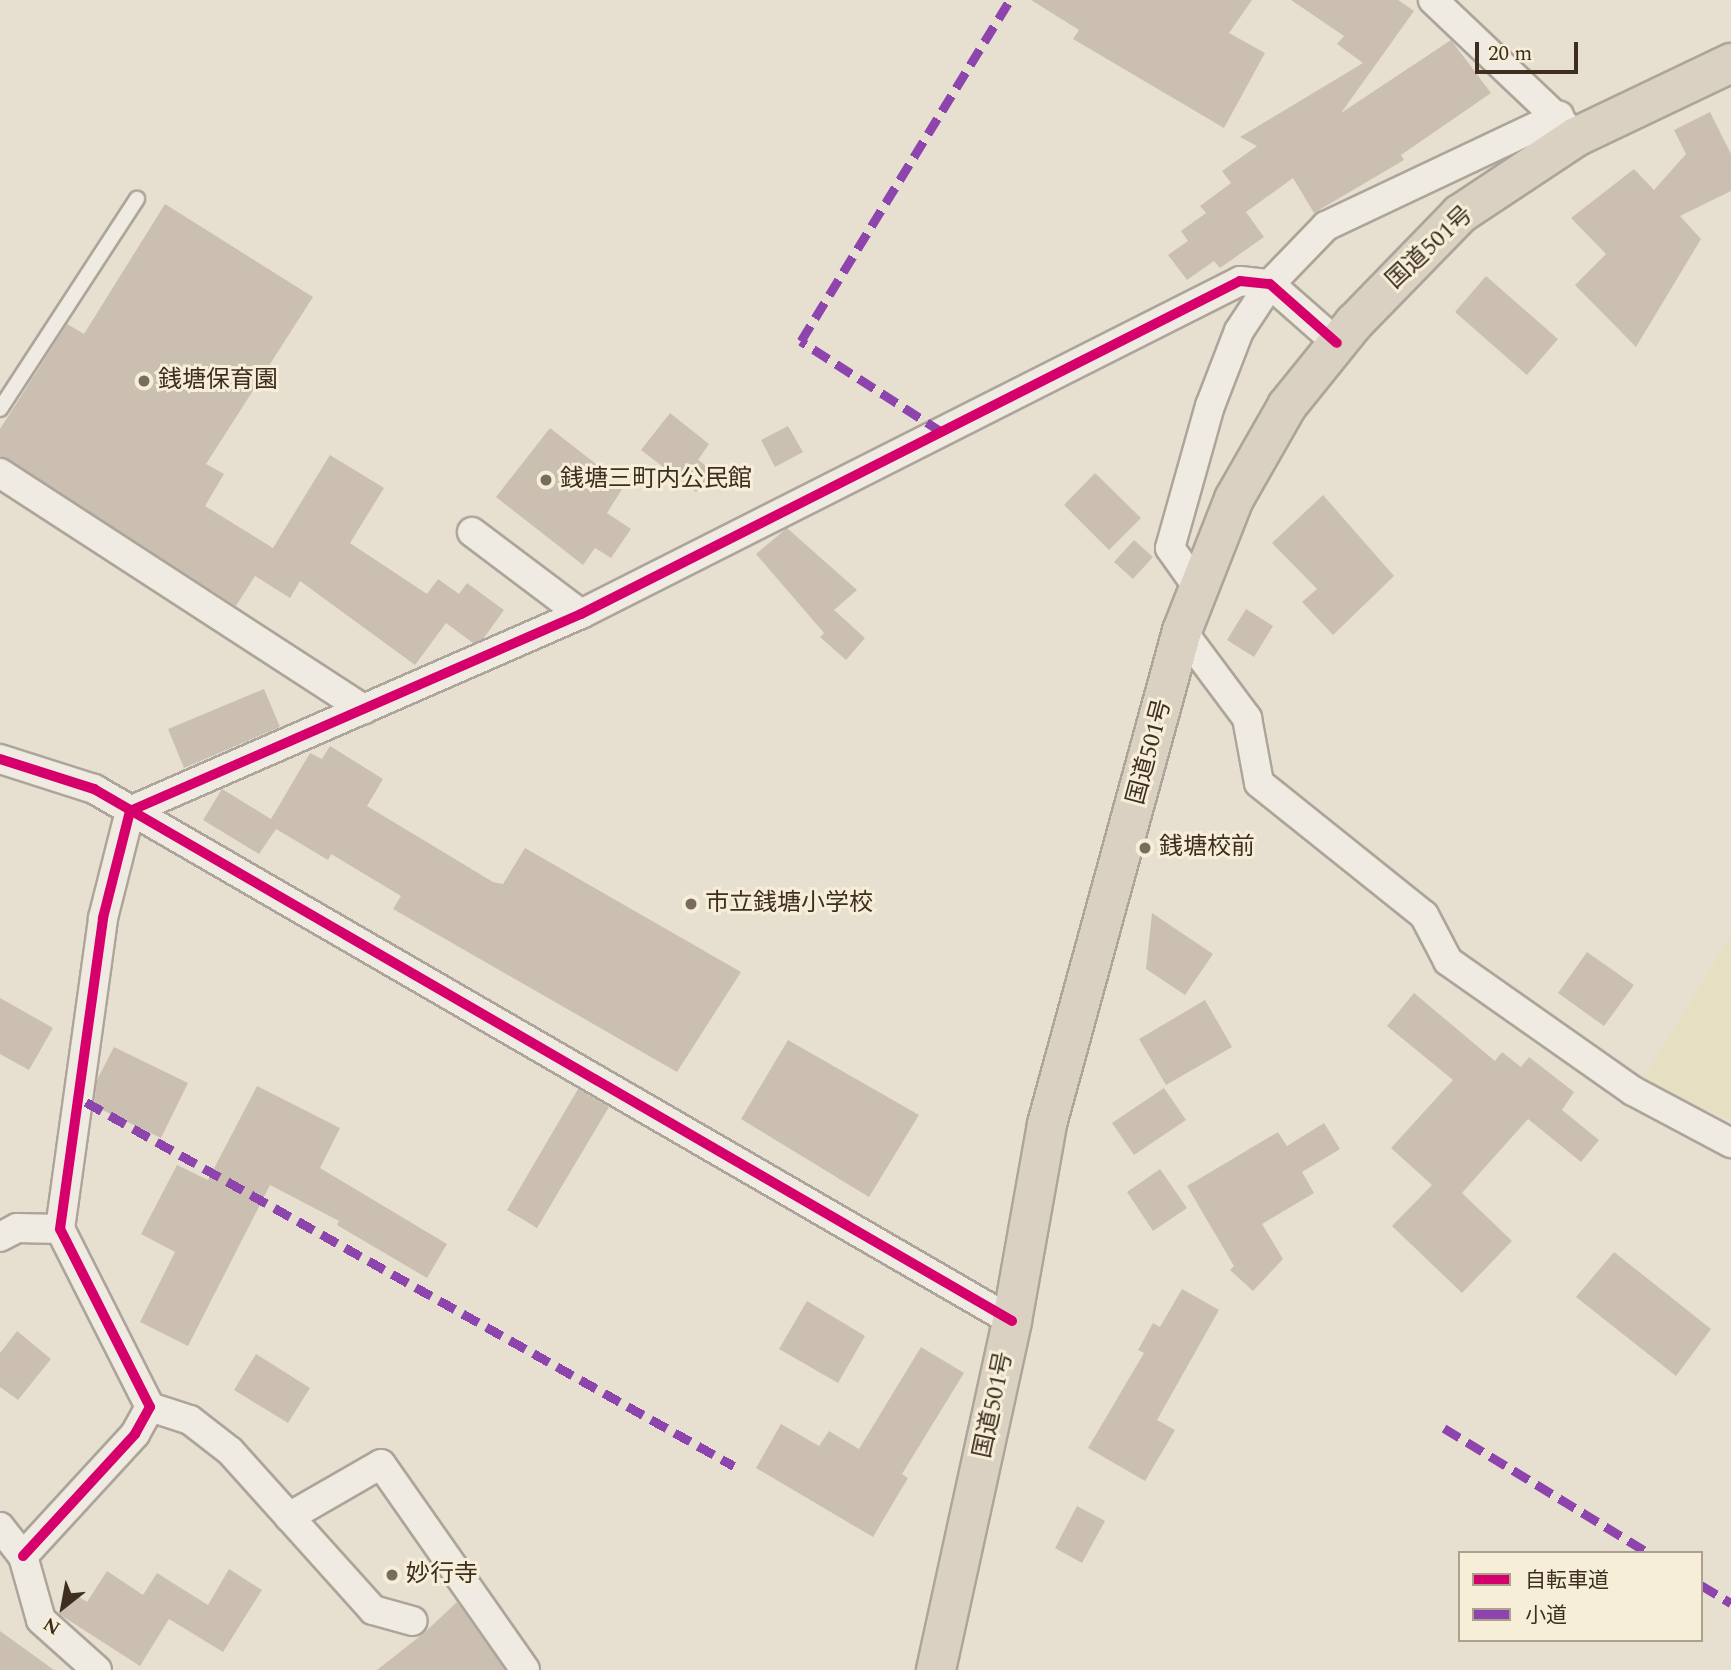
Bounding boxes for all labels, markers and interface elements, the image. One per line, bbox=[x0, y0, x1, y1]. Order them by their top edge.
scale bar bbox=[1479, 28, 1582, 72]
text: 20 m bbox=[1488, 38, 1532, 70]
street label: 国道501号 bbox=[1381, 201, 1479, 295]
place label: 銭塘保育園 bbox=[158, 367, 278, 395]
marker: 銭塘保育園 bbox=[136, 373, 152, 389]
place label: 銭塘三町内公民館 bbox=[560, 466, 752, 494]
marker: 銭塘三町内公民館 bbox=[538, 472, 554, 488]
street label: 国道501号 bbox=[1122, 696, 1178, 808]
place label: 銭塘校前 bbox=[1159, 834, 1255, 862]
marker: 銭塘校前 bbox=[1137, 840, 1153, 856]
place label: 市立銭塘小学校 bbox=[705, 890, 873, 918]
marker: 市立銭塘小学校 bbox=[683, 896, 699, 912]
street label: 国道501号 bbox=[969, 1349, 1019, 1461]
legend bbox=[1458, 1551, 1703, 1642]
place label: 妙行寺 bbox=[406, 1561, 478, 1589]
text: 自転車道 bbox=[1525, 1565, 1609, 1597]
marker: 妙行寺 bbox=[384, 1567, 400, 1583]
north arrow bbox=[28, 1572, 98, 1642]
text: 小道 bbox=[1525, 1600, 1567, 1632]
text: N bbox=[38, 1609, 66, 1642]

